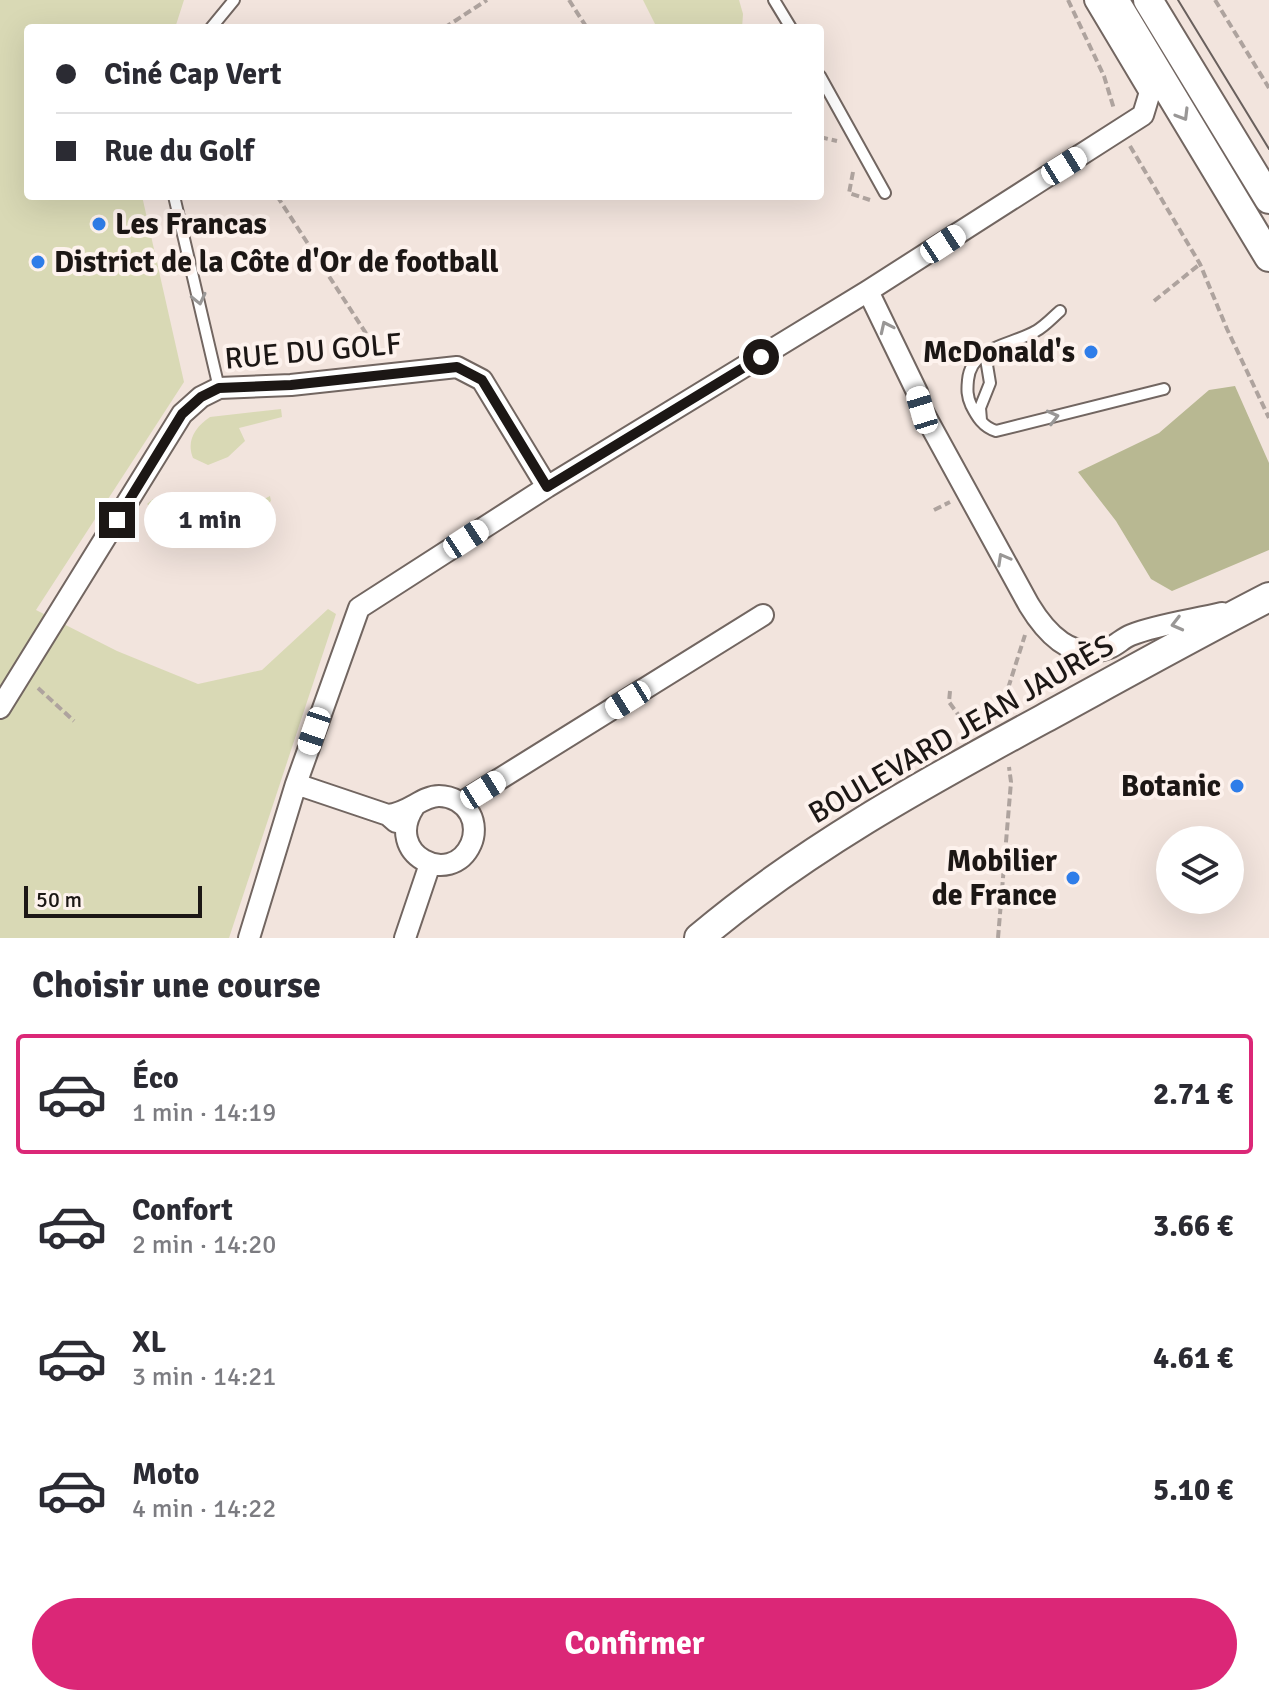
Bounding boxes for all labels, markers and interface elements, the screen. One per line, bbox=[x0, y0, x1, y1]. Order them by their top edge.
text: Ciné Cap Vert bbox=[104, 56, 281, 93]
one-way arrow bbox=[1173, 106, 1189, 121]
text: Rue du Golf bbox=[104, 133, 254, 170]
car bbox=[1037, 143, 1091, 189]
place label: Les Francas bbox=[115, 206, 267, 243]
marker: Les Francas bbox=[90, 215, 108, 233]
car bbox=[916, 221, 970, 267]
place label: District de la Côte d'Or de football bbox=[54, 244, 499, 281]
marker: District de la Côte d'Or de football bbox=[29, 253, 47, 271]
one-way arrow bbox=[189, 292, 206, 305]
one-way arrow bbox=[880, 321, 896, 336]
street label: RUE DU GOLF bbox=[223, 325, 403, 378]
place label: McDonald's bbox=[923, 334, 1075, 371]
route start bbox=[743, 339, 779, 375]
marker: McDonald's bbox=[1082, 343, 1100, 361]
car bbox=[904, 384, 940, 436]
one-way arrow bbox=[1046, 409, 1059, 426]
callout: 1 min bbox=[145, 492, 277, 548]
route end bbox=[99, 502, 135, 538]
text: 1 min bbox=[179, 504, 241, 536]
car bbox=[439, 516, 493, 562]
one-way arrow bbox=[998, 553, 1013, 567]
one-way arrow bbox=[1171, 614, 1185, 631]
street label: BOULEVARD JEAN JAURÈS bbox=[802, 627, 1121, 832]
car bbox=[601, 677, 655, 723]
car bbox=[295, 704, 333, 758]
car bbox=[456, 767, 510, 813]
place label: Botanic bbox=[1121, 768, 1221, 805]
marker: Botanic bbox=[1228, 777, 1246, 795]
map controls bbox=[1156, 826, 1244, 914]
button: layers bbox=[1156, 826, 1244, 914]
place label: Mobilier de France bbox=[932, 843, 1057, 914]
marker: Mobilier de France bbox=[1064, 869, 1082, 887]
scale bar bbox=[24, 882, 202, 918]
text: 50 m bbox=[36, 886, 82, 913]
text: Choisir une course bbox=[32, 963, 321, 1008]
icon: car bbox=[36, 1058, 108, 1130]
text: Éco bbox=[132, 1060, 179, 1097]
text: 2.71 € bbox=[1153, 1076, 1233, 1113]
text: 1 min · 14:19 bbox=[132, 1097, 276, 1129]
icon: car bbox=[36, 1190, 108, 1262]
text: Confort bbox=[132, 1192, 233, 1229]
text: 3.66 € bbox=[1153, 1208, 1233, 1245]
text: 2 min · 14:20 bbox=[132, 1229, 276, 1261]
icon: car bbox=[36, 1322, 108, 1394]
text: XL bbox=[132, 1324, 166, 1361]
text: 4.61 € bbox=[1153, 1340, 1233, 1377]
text: 3 min · 14:21 bbox=[132, 1361, 276, 1393]
icon: car bbox=[36, 1454, 108, 1526]
text: Moto bbox=[132, 1456, 199, 1493]
text: 5.10 € bbox=[1153, 1472, 1233, 1509]
text: 4 min · 14:22 bbox=[132, 1493, 276, 1525]
button: Confirmer bbox=[32, 1598, 1237, 1690]

